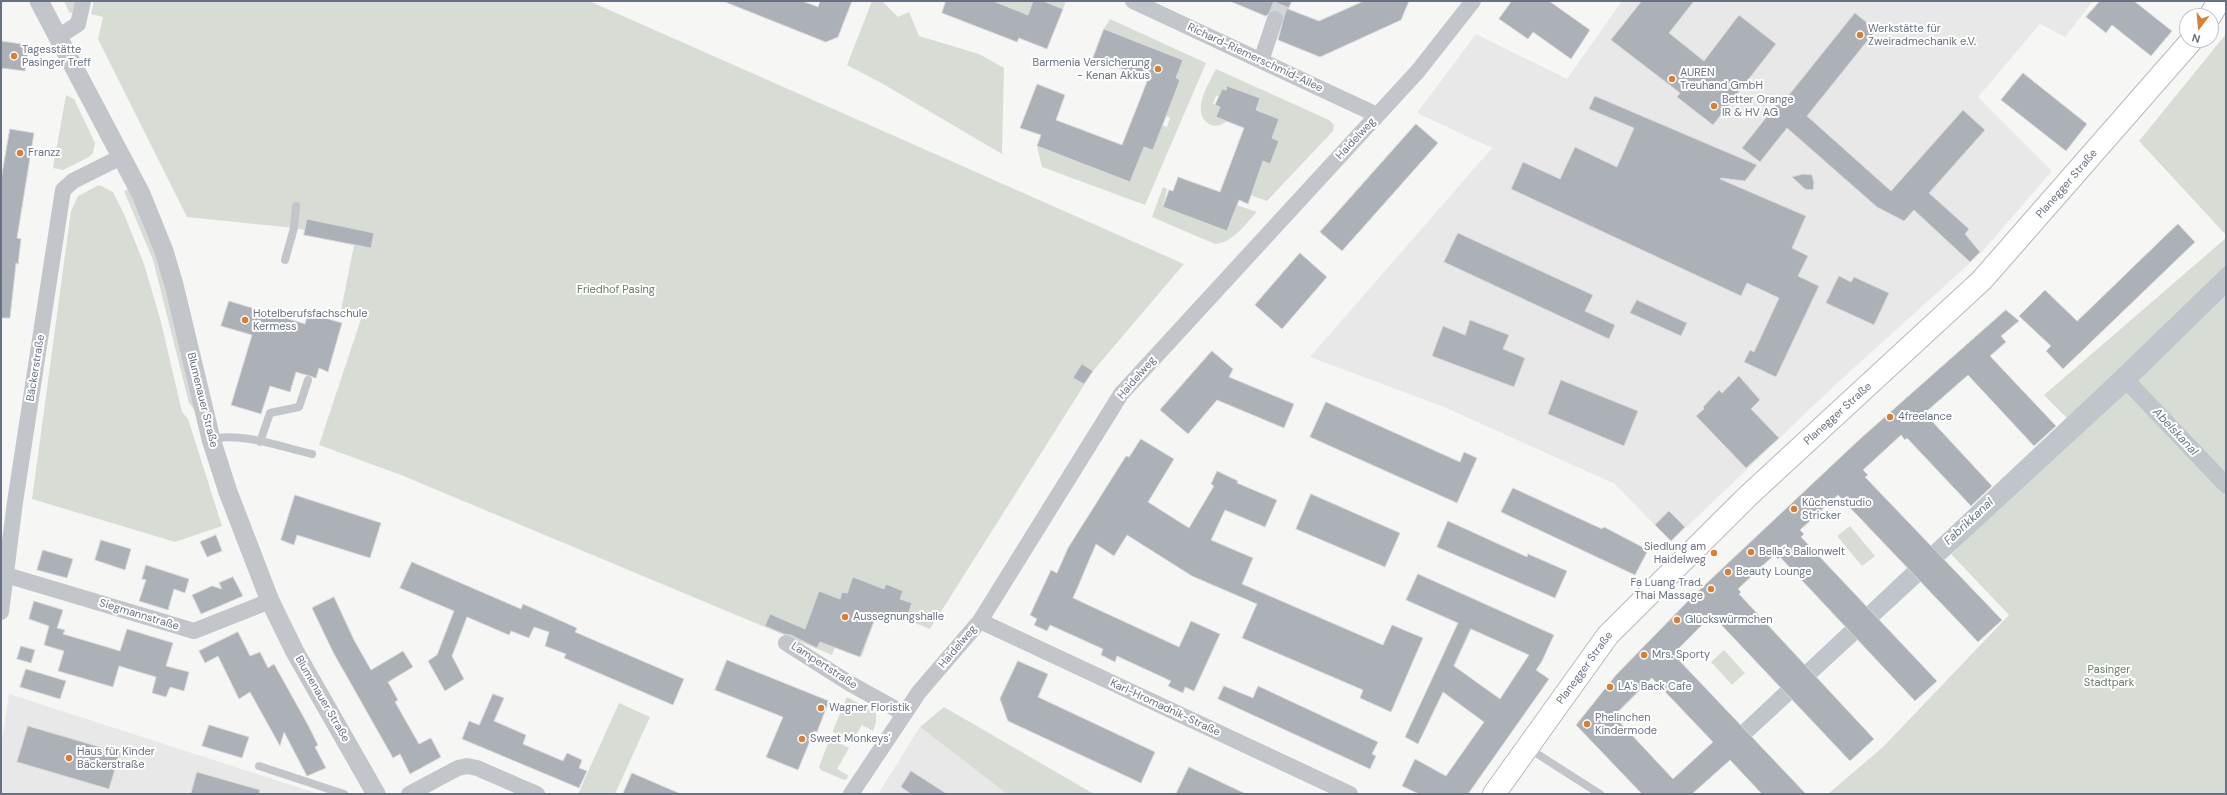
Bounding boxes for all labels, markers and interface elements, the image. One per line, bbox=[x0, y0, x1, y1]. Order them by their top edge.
north arrow bbox=[2179, 8, 2219, 48]
street label: Richard-Riemerschmid-Allee bbox=[1185, 21, 1325, 95]
place label: Werkstätte für Zweiradmechanik e.V. bbox=[1868, 22, 1976, 48]
marker: Werkstätte für Zweiradmechanik e.V. bbox=[1855, 30, 1865, 40]
text: N bbox=[2190, 31, 2202, 46]
place label: Tagesstätte Pasinger Treff bbox=[22, 43, 91, 69]
marker: Tagesstätte Pasinger Treff bbox=[9, 51, 19, 61]
place label: Barmenia Versicherung - Kenan Akkus bbox=[1033, 56, 1150, 82]
marker: Barmenia Versicherung - Kenan Akkus bbox=[1153, 64, 1163, 74]
place label: AUREN Treuhand GmbH bbox=[1680, 66, 1763, 92]
marker: AUREN Treuhand GmbH bbox=[1667, 74, 1677, 84]
place label: Better Orange IR & HV AG bbox=[1722, 93, 1793, 119]
marker: Better Orange IR & HV AG bbox=[1709, 101, 1719, 111]
street label: Haidelweg bbox=[1333, 115, 1379, 163]
place label: Franzz bbox=[28, 146, 60, 160]
street label: Planegger Straße bbox=[2034, 147, 2100, 221]
marker: Franzz bbox=[15, 148, 25, 158]
park label: Friedhof Pasing bbox=[577, 283, 655, 297]
place label: Hotelberufsfachschule Kermess bbox=[253, 307, 367, 333]
marker: Hotelberufsfachschule Kermess bbox=[240, 315, 250, 325]
street label: Bäckerstraße bbox=[24, 334, 48, 402]
street label: Blumenauer Straße bbox=[184, 351, 220, 449]
street label: Haidelweg bbox=[1115, 354, 1159, 402]
street label: Planegger Straße bbox=[1801, 380, 1875, 448]
water label: Abelskanal bbox=[2149, 405, 2201, 459]
place label: 4freelance bbox=[1898, 410, 1952, 424]
marker: 4freelance bbox=[1885, 412, 1895, 422]
place label: Küchenstudio Stricker bbox=[1802, 496, 1872, 522]
water label: Fabrikkanal bbox=[1941, 496, 1997, 548]
marker: Küchenstudio Stricker bbox=[1789, 504, 1799, 514]
place label: Siedlung am Haidelweg bbox=[1644, 540, 1706, 566]
place label: Bella´s Ballonwelt bbox=[1759, 545, 1845, 559]
marker: Bella´s Ballonwelt bbox=[1746, 547, 1756, 557]
marker: Siedlung am Haidelweg bbox=[1709, 548, 1719, 558]
place label: Beauty Lounge bbox=[1736, 565, 1811, 579]
marker: Beauty Lounge bbox=[1723, 567, 1733, 577]
place label: Fa Luang Trad. Thai Massage bbox=[1630, 576, 1703, 602]
marker: Fa Luang Trad. Thai Massage bbox=[1706, 584, 1716, 594]
street label: Siegmannstraße bbox=[97, 597, 181, 633]
place label: Aussegnungshalle bbox=[853, 610, 944, 624]
marker: Aussegnungshalle bbox=[840, 612, 850, 622]
place label: Glückswürmchen bbox=[1685, 613, 1773, 627]
marker: Glückswürmchen bbox=[1672, 615, 1682, 625]
street label: Haidelweg bbox=[936, 623, 980, 671]
street label: Planegger Straße bbox=[1554, 629, 1616, 707]
street label: Lampertstraße bbox=[788, 640, 860, 692]
place label: Mrs. Sporty bbox=[1652, 648, 1710, 662]
marker: Mrs. Sporty bbox=[1639, 650, 1649, 660]
street label: Blumenauer Straße bbox=[292, 654, 352, 744]
park label: Pasinger Stadtpark bbox=[2084, 663, 2134, 689]
street label: Karl-Hromadnik-Straße bbox=[1108, 677, 1222, 739]
place label: LA's Back Cafe bbox=[1618, 680, 1692, 694]
marker: LA's Back Cafe bbox=[1605, 682, 1615, 692]
place label: Wagner Floristik bbox=[829, 701, 910, 715]
marker: Wagner Floristik bbox=[816, 703, 826, 713]
place label: Phelinchen Kindermode bbox=[1595, 711, 1657, 737]
marker: Phelinchen Kindermode bbox=[1582, 719, 1592, 729]
place label: Sweet Monkeys' bbox=[810, 732, 890, 746]
marker: Sweet Monkeys' bbox=[797, 734, 807, 744]
place label: Haus für Kinder Bäckerstraße bbox=[77, 745, 155, 771]
marker: Haus für Kinder Bäckerstraße bbox=[64, 753, 74, 763]

